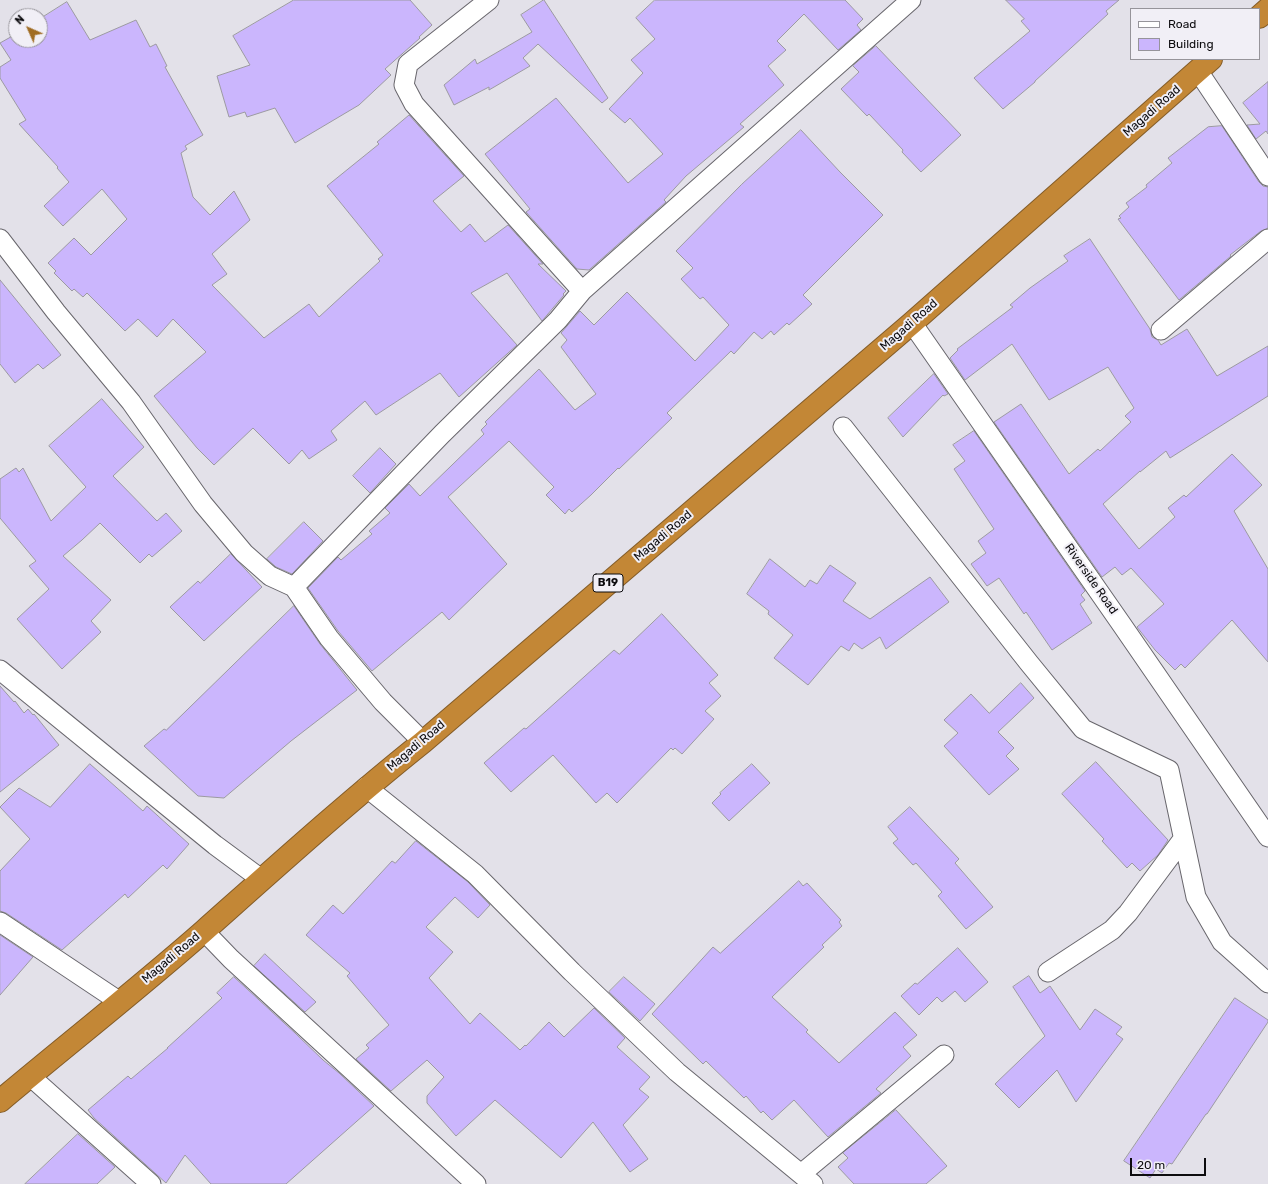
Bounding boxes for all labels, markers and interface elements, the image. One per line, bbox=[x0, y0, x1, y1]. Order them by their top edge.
north arrow bbox=[8, 8, 48, 48]
legend bbox=[1130, 8, 1260, 60]
text: N bbox=[12, 12, 27, 27]
text: Road bbox=[1168, 17, 1196, 31]
text: Building bbox=[1168, 37, 1214, 51]
street label: Magadi Road bbox=[1120, 82, 1184, 140]
street label: Magadi Road bbox=[877, 296, 941, 354]
street label: Magadi Road bbox=[631, 508, 695, 564]
street label: Riverside Road bbox=[1061, 541, 1121, 617]
road number: B19 bbox=[593, 574, 623, 592]
street label: Magadi Road bbox=[384, 718, 448, 774]
street label: Magadi Road bbox=[139, 930, 203, 986]
scale bar bbox=[1132, 1150, 1208, 1176]
text: 20 m bbox=[1137, 1158, 1165, 1172]

